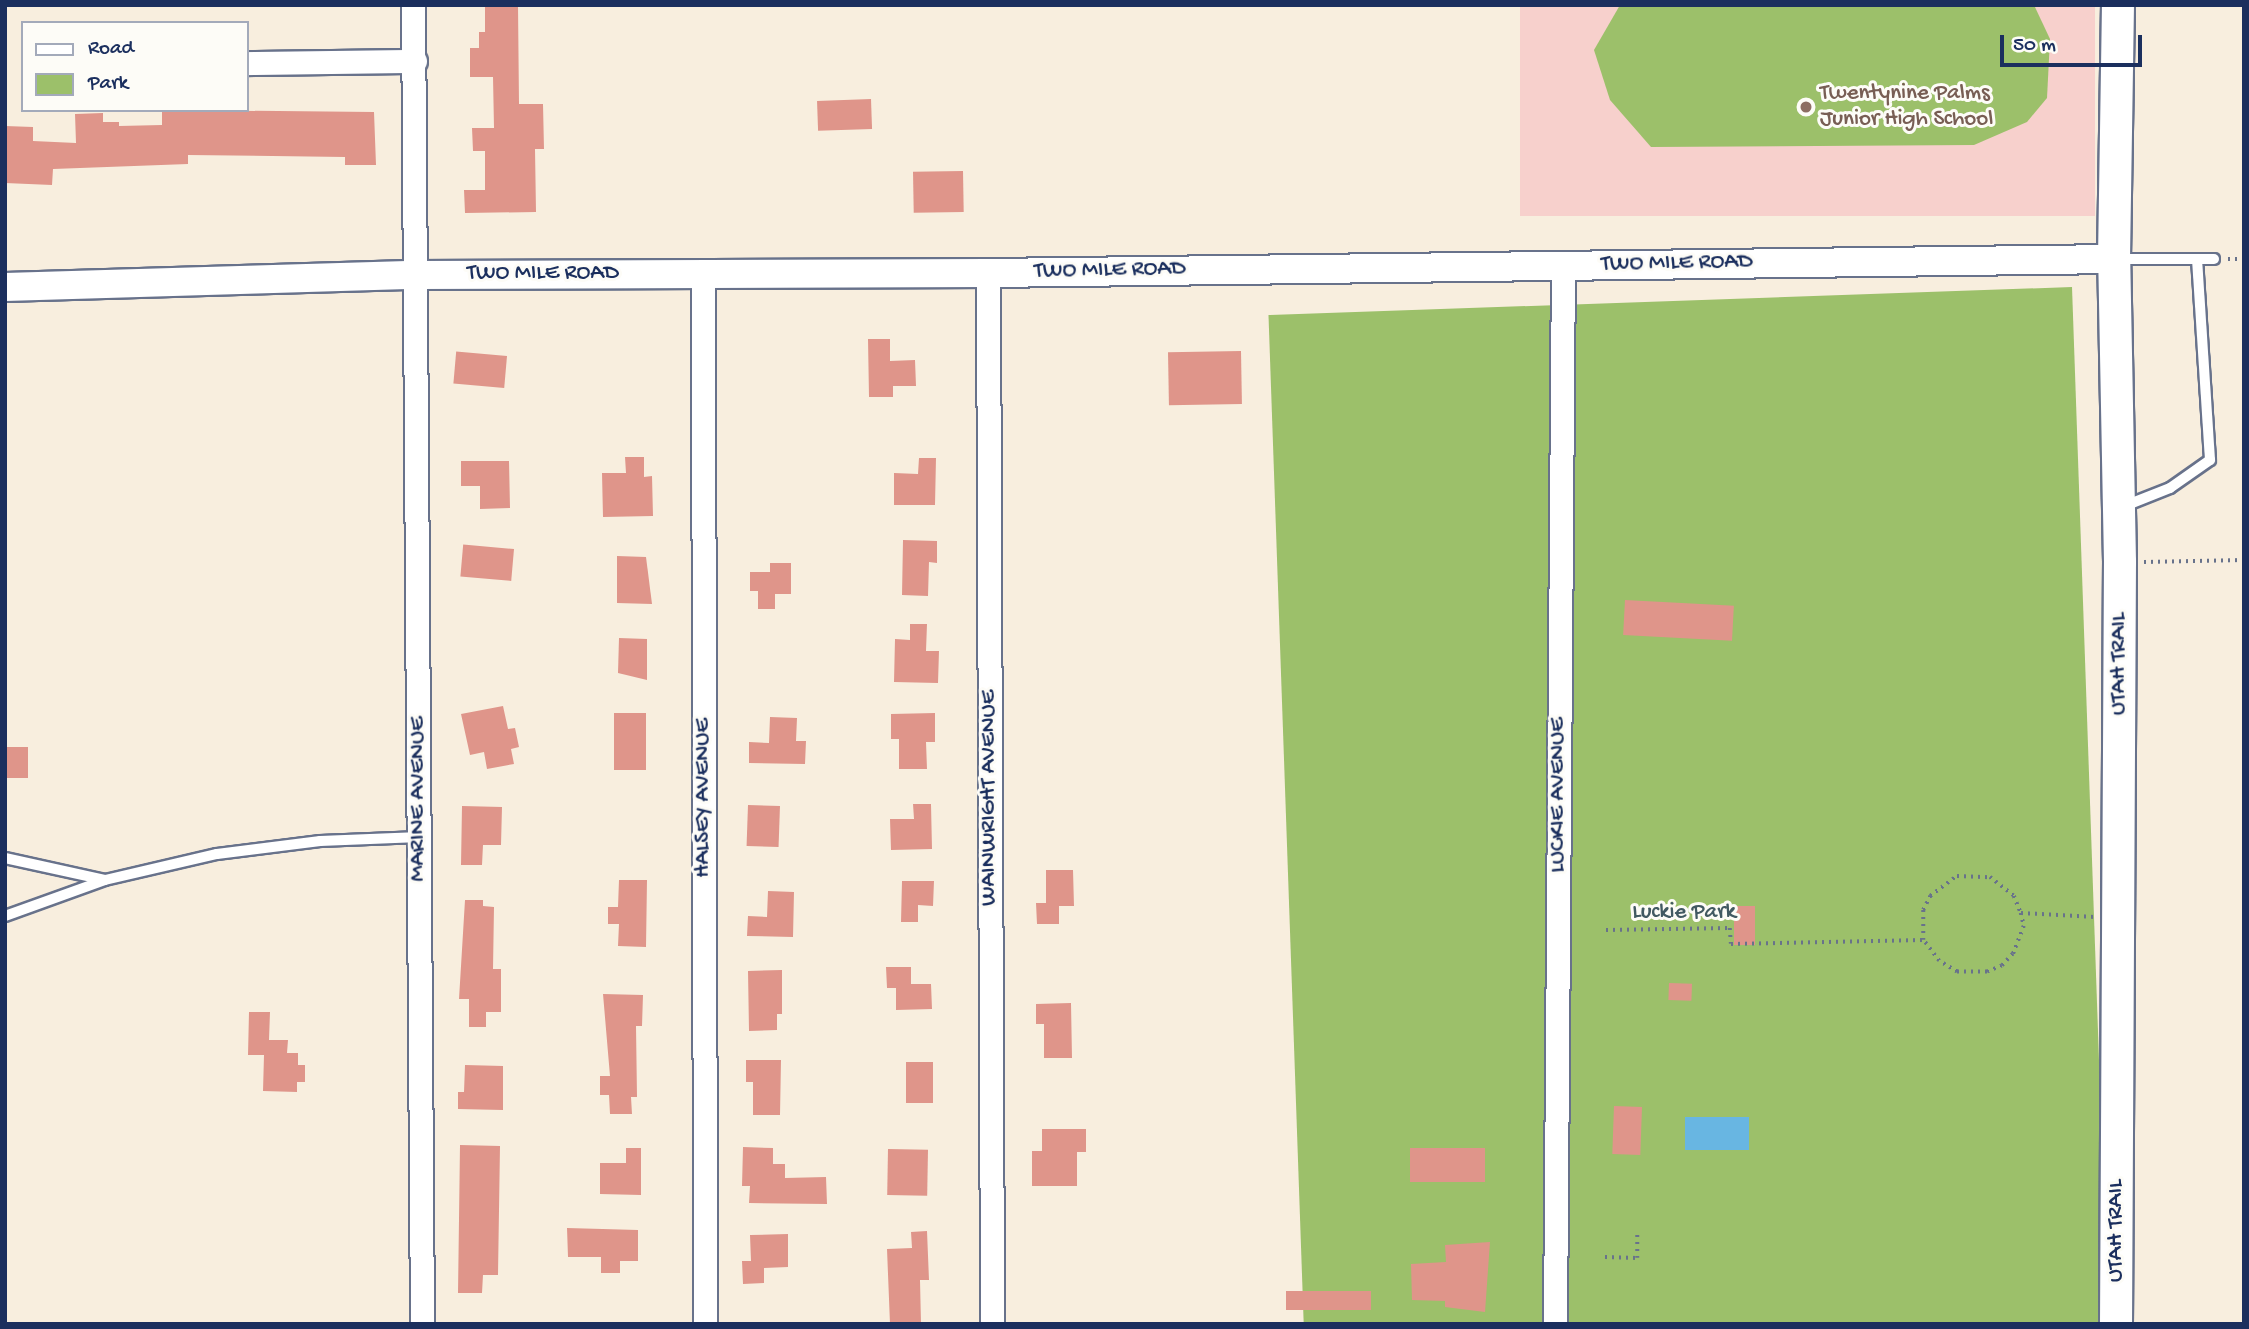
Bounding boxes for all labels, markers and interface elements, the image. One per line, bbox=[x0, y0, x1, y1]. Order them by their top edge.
legend bbox=[21, 21, 248, 112]
scale bar bbox=[2004, 21, 2146, 65]
text: 50 m bbox=[2013, 34, 2056, 59]
text: Road bbox=[88, 37, 134, 62]
text: Park bbox=[88, 72, 128, 97]
place label: Twentynine Palms Junior High School bbox=[1820, 80, 1993, 134]
marker: Twentynine Palms Junior High School bbox=[1798, 99, 1814, 115]
street label: TWO MILE ROAD bbox=[1601, 249, 1753, 279]
street label: TWO MILE ROAD bbox=[1034, 256, 1186, 286]
street label: TWO MILE ROAD bbox=[467, 260, 619, 288]
street label: UTAH TRAIL bbox=[2106, 613, 2134, 715]
street label: WAINWRIGHT AVENUE bbox=[976, 690, 1004, 906]
street label: MARINE AVENUE bbox=[405, 716, 433, 882]
street label: LUCKIE AVENUE bbox=[1545, 717, 1573, 873]
street label: HALSEY AVENUE bbox=[690, 718, 718, 878]
park label: Luckie Park bbox=[1632, 899, 1736, 927]
street label: UTAH TRAIL bbox=[2103, 1180, 2131, 1282]

